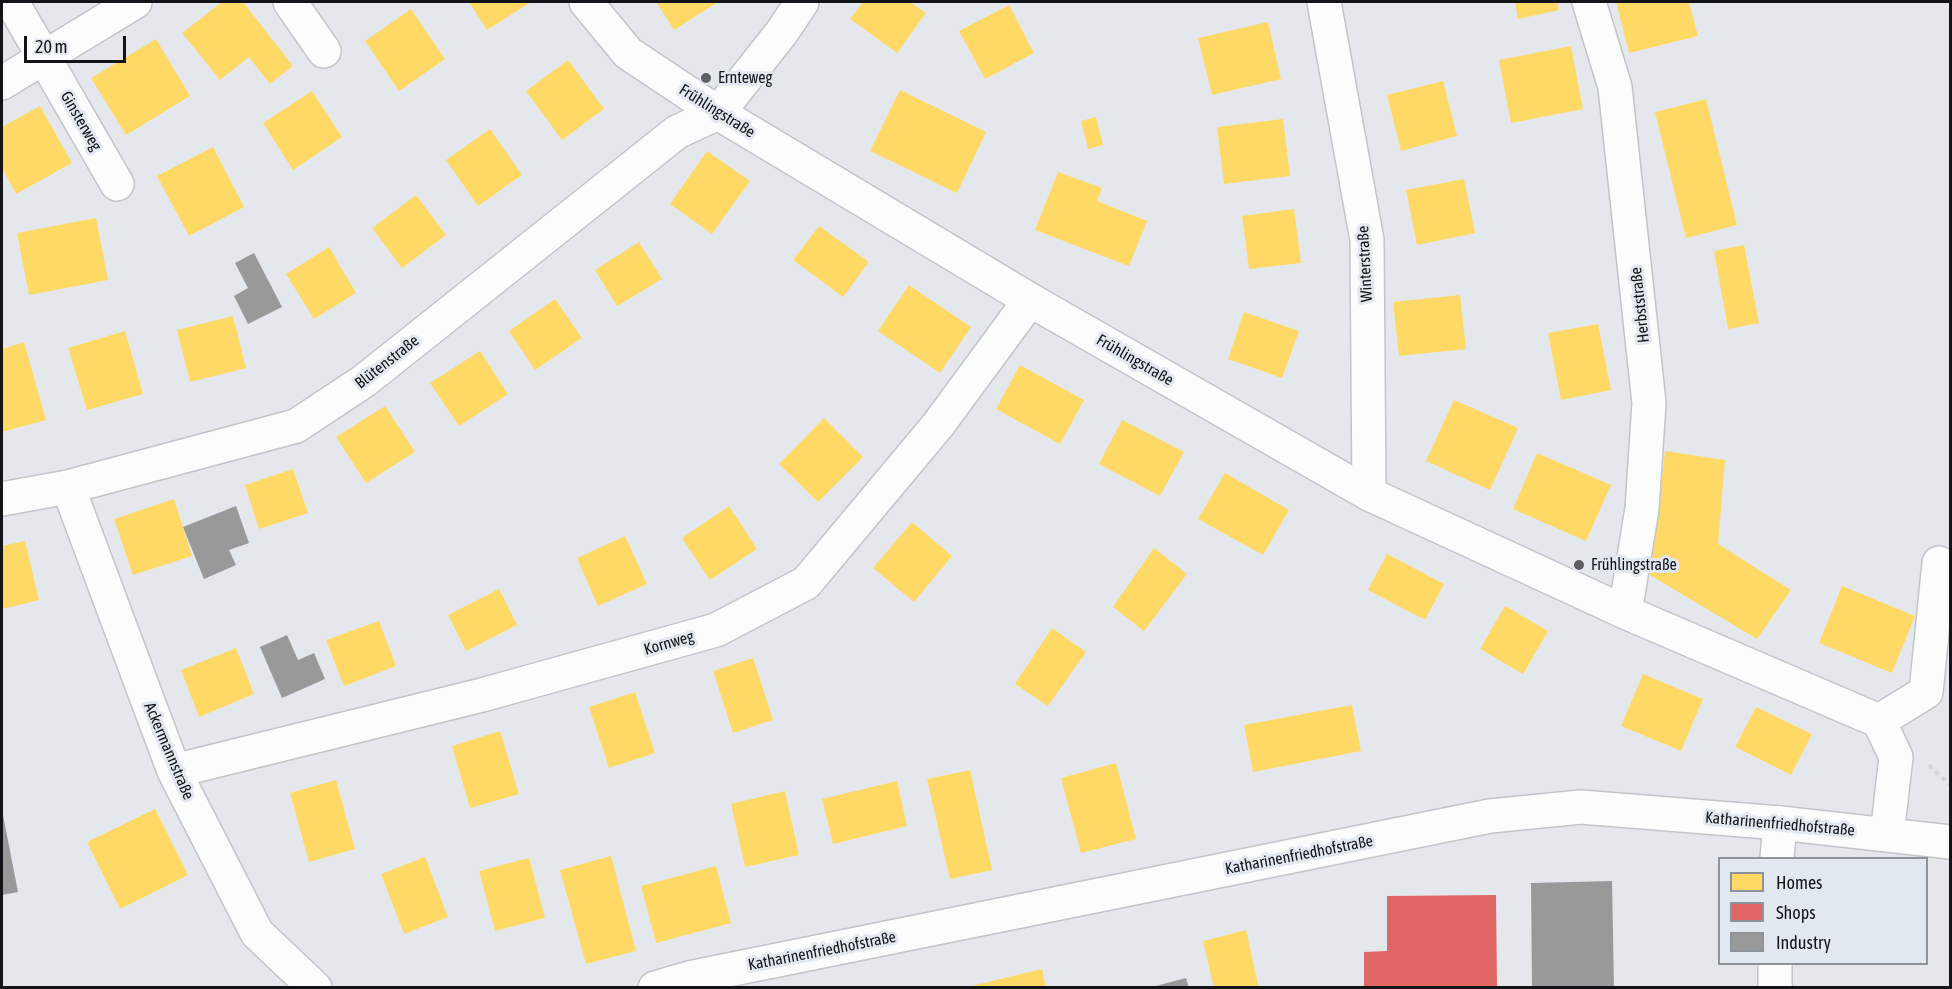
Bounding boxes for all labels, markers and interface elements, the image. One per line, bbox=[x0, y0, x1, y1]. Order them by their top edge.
scale bar bbox=[27, 24, 129, 62]
text: 20 m bbox=[35, 36, 67, 57]
place label: Ernteweg bbox=[718, 68, 772, 88]
marker: Ernteweg bbox=[699, 71, 713, 85]
street label: Frühlingstraße bbox=[676, 80, 758, 142]
street label: Ginsterweg bbox=[56, 88, 106, 154]
street label: Winterstraße bbox=[1353, 225, 1377, 303]
street label: Herbststraße bbox=[1626, 266, 1654, 344]
street label: Frühlingstraße bbox=[1093, 330, 1177, 390]
street label: Blütenstraße bbox=[351, 331, 423, 393]
place label: Frühlingstraße bbox=[1591, 555, 1677, 575]
marker: Frühlingstraße bbox=[1572, 558, 1586, 572]
street label: Kornweg bbox=[642, 627, 696, 659]
street label: Ackermannstraße bbox=[140, 699, 198, 803]
street label: Katharinenfriedhofstraße bbox=[1704, 808, 1856, 840]
street label: Katharinenfriedhofstraße bbox=[1223, 831, 1375, 879]
legend bbox=[1718, 857, 1928, 965]
text: Homes bbox=[1776, 872, 1822, 893]
text: Shops bbox=[1776, 902, 1816, 923]
street label: Katharinenfriedhofstraße bbox=[746, 927, 898, 975]
text: Industry bbox=[1776, 932, 1831, 953]

